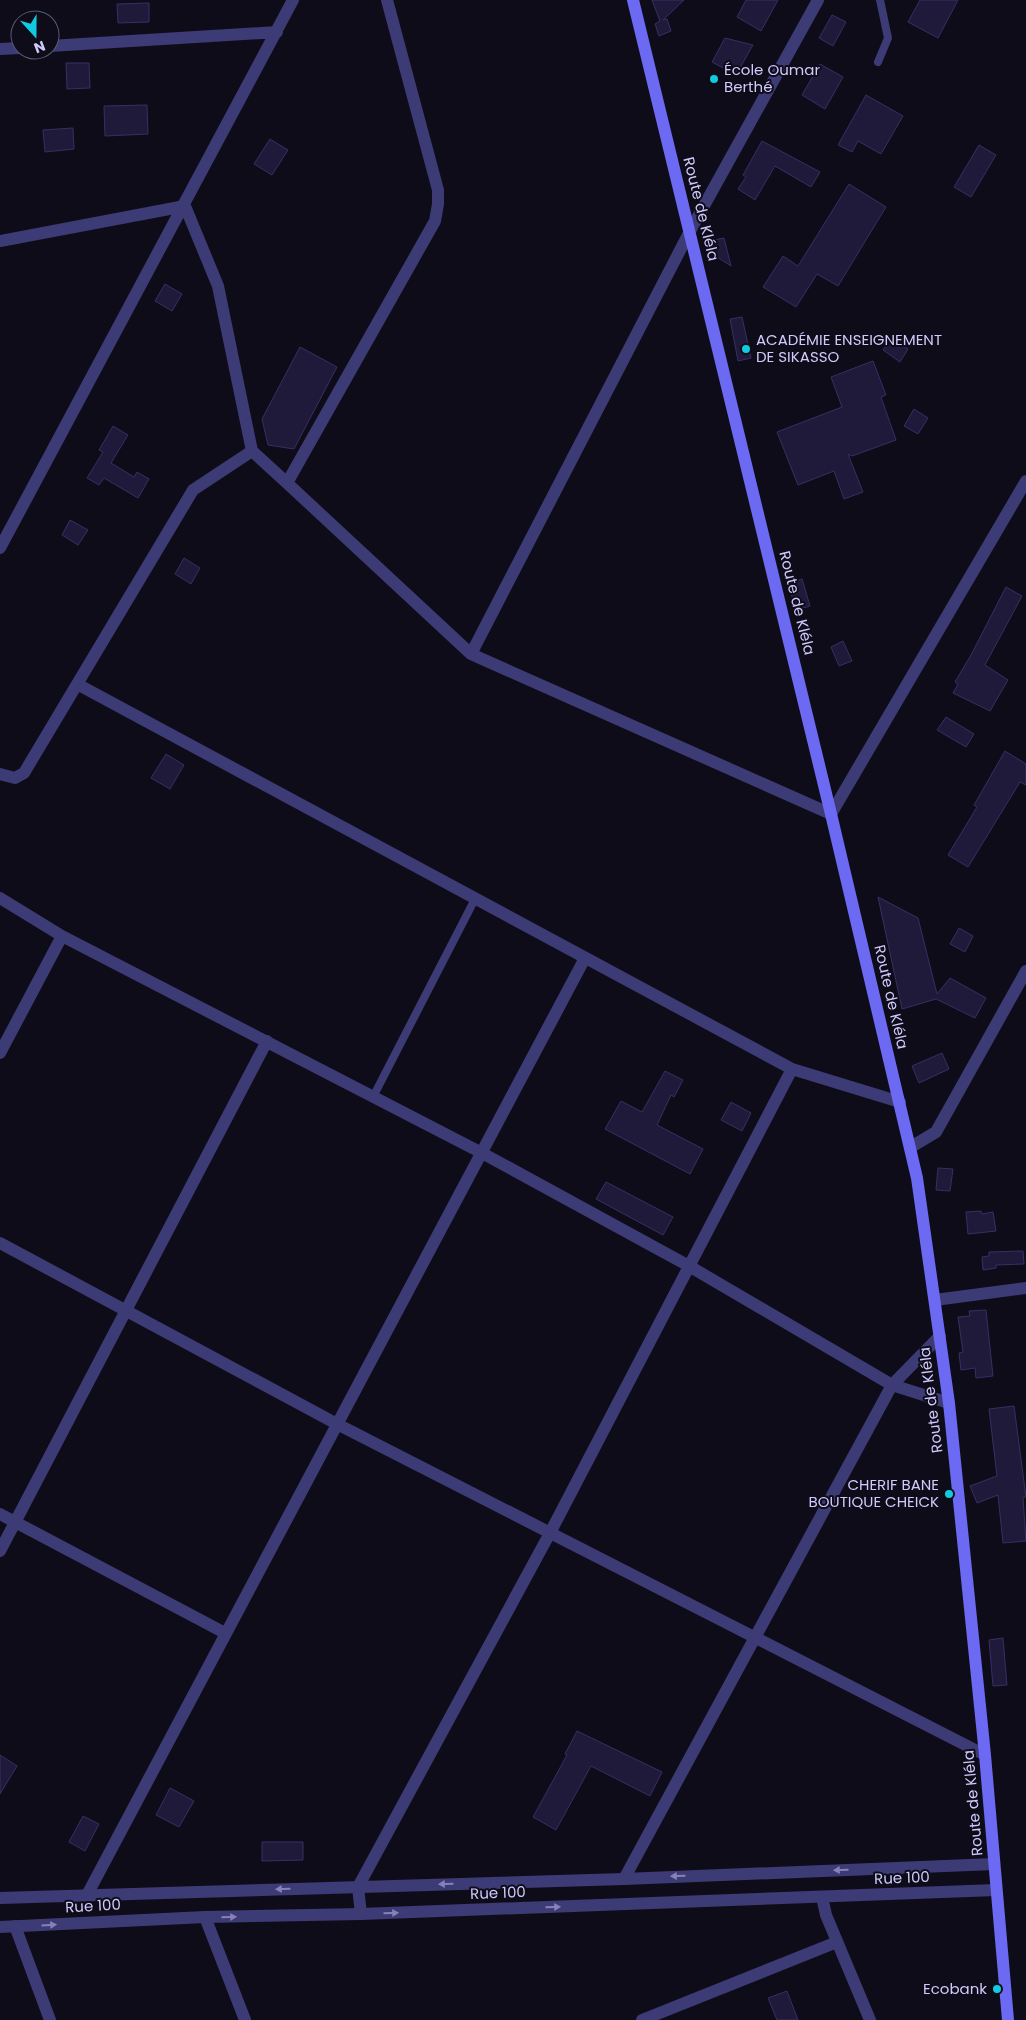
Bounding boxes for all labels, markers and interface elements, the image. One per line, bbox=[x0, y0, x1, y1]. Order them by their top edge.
north arrow bbox=[10, 10, 60, 60]
text: N bbox=[31, 36, 48, 58]
place label: École Oumar Berthé bbox=[724, 59, 820, 97]
marker: École Oumar Berthé bbox=[708, 73, 720, 85]
street label: Route de Kléla bbox=[678, 155, 725, 263]
place label: ACADÉMIE ENSEIGNEMENT DE SIKASSO bbox=[756, 329, 942, 367]
marker: ACADÉMIE ENSEIGNEMENT DE SIKASSO bbox=[740, 343, 752, 355]
street label: Route de Kléla bbox=[774, 549, 821, 657]
street label: Route de Kléla bbox=[869, 943, 914, 1051]
street label: Route de Kléla bbox=[914, 1346, 947, 1454]
place label: CHERIF BANE BOUTIQUE CHEICK bbox=[809, 1474, 939, 1512]
marker: CHERIF BANE BOUTIQUE CHEICK bbox=[943, 1488, 955, 1500]
street label: Route de Kléla bbox=[957, 1749, 988, 1857]
one-way arrow bbox=[832, 1866, 848, 1874]
street label: Rue 100 bbox=[874, 1866, 930, 1889]
one-way arrow bbox=[670, 1873, 686, 1881]
one-way arrow bbox=[438, 1880, 454, 1888]
street label: Rue 100 bbox=[470, 1881, 526, 1904]
one-way arrow bbox=[275, 1885, 291, 1893]
street label: Rue 100 bbox=[65, 1894, 121, 1917]
one-way arrow bbox=[546, 1903, 562, 1911]
one-way arrow bbox=[383, 1909, 399, 1917]
one-way arrow bbox=[221, 1913, 237, 1921]
one-way arrow bbox=[41, 1920, 57, 1928]
place label: Ecobank bbox=[923, 1978, 987, 1999]
marker: Ecobank bbox=[991, 1983, 1003, 1995]

